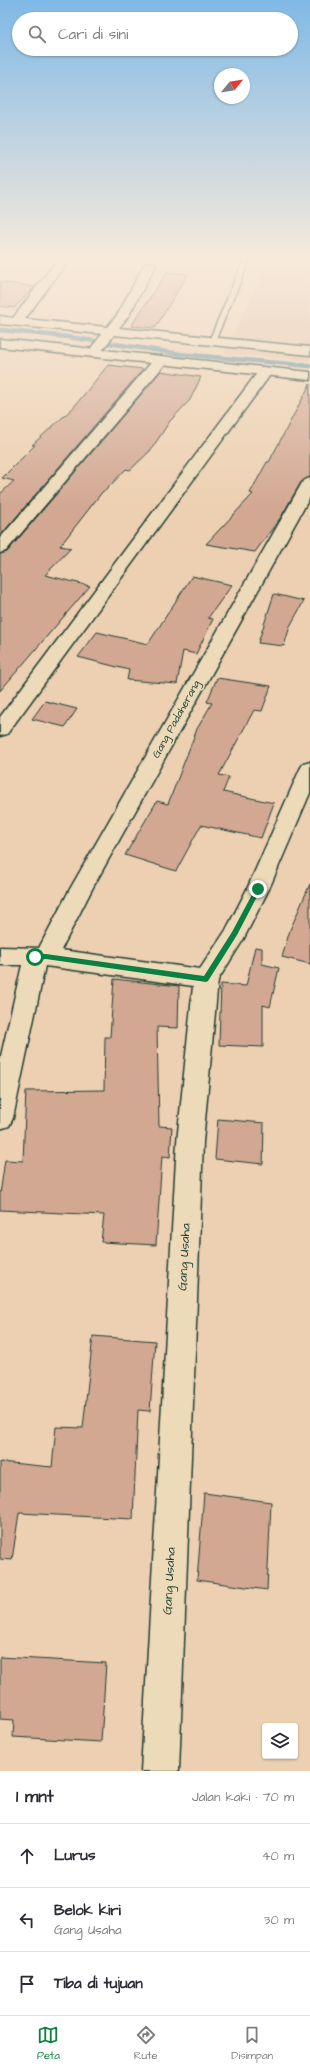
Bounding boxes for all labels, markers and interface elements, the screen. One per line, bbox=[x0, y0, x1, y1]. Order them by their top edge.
search box bbox=[12, 12, 298, 56]
icon: search bbox=[26, 23, 48, 45]
text: Cari di sini bbox=[58, 24, 128, 45]
north arrow bbox=[214, 68, 250, 104]
street label: Gang Padaherang bbox=[148, 677, 205, 761]
route end bbox=[249, 880, 267, 898]
route start bbox=[26, 948, 44, 966]
street label: Gang Usaha bbox=[173, 1222, 196, 1291]
street label: Gang Usaha bbox=[158, 1546, 181, 1615]
map controls bbox=[262, 1723, 298, 1759]
button: layers bbox=[262, 1723, 298, 1759]
text: 1 mnt bbox=[16, 1785, 54, 1809]
text: Jalan kaki · 70 m bbox=[192, 1788, 294, 1806]
icon: ahead bbox=[16, 1845, 38, 1867]
text: Lurus bbox=[54, 1845, 95, 1866]
text: 40 m bbox=[262, 1847, 294, 1865]
text: Belok kiri bbox=[54, 1900, 121, 1921]
icon: left bbox=[16, 1909, 38, 1931]
text: 30 m bbox=[264, 1911, 294, 1929]
text: Gang Usaha bbox=[54, 1921, 122, 1939]
icon: arrive bbox=[16, 1973, 38, 1995]
text: Tiba di tujuan bbox=[54, 1973, 143, 1994]
tab: Peta bbox=[37, 2024, 60, 2063]
tab: Rute bbox=[134, 2024, 158, 2063]
tab: Disimpan bbox=[231, 2024, 273, 2063]

